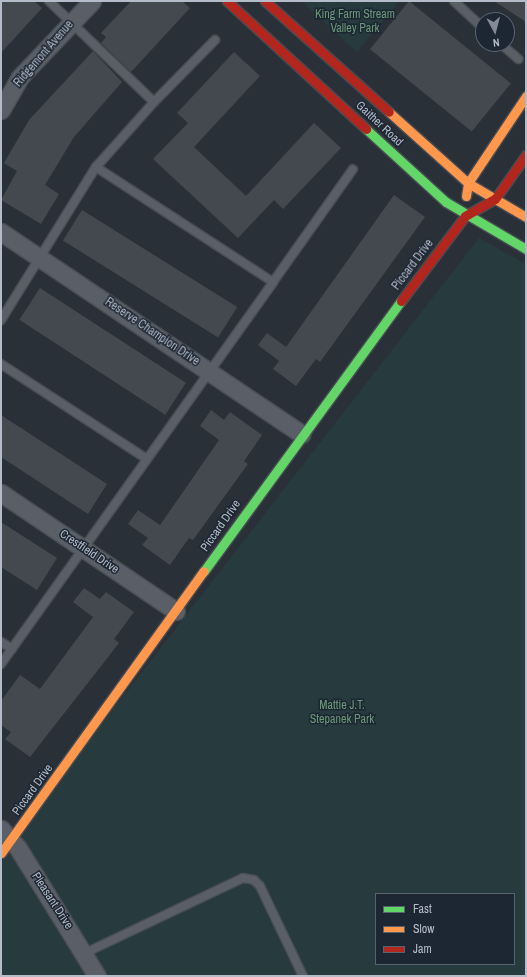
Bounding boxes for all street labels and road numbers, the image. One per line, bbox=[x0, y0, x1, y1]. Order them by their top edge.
street label: Ridgemont Avenue bbox=[11, 18, 77, 90]
street label: Gaither Road bbox=[352, 99, 406, 149]
street label: Piccard Drive bbox=[389, 237, 437, 293]
street label: Reserve Champion Drive bbox=[102, 295, 202, 369]
street label: Piccard Drive bbox=[198, 497, 244, 555]
street label: Crestfield Drive bbox=[57, 527, 121, 577]
street label: Piccard Drive bbox=[10, 762, 56, 818]
street label: Pleasant Drive bbox=[28, 870, 76, 932]

